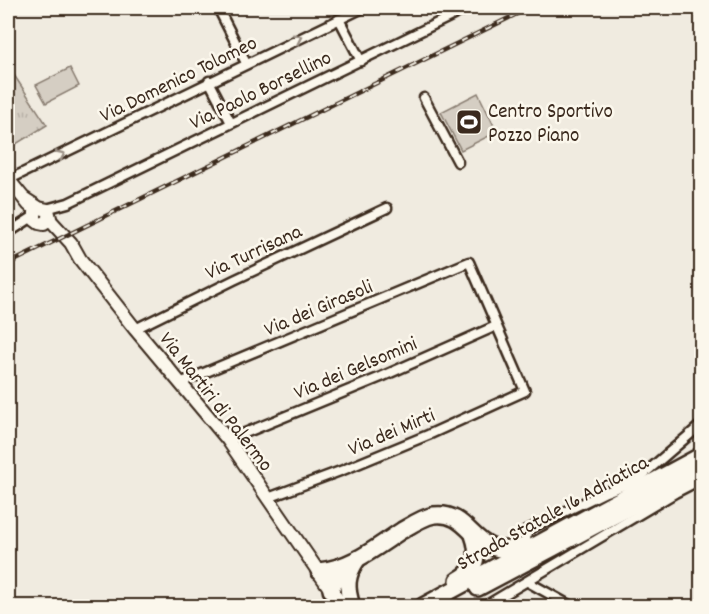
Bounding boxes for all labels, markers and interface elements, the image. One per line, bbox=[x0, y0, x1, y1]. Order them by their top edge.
street label: Via Domenico Tolomeo bbox=[96, 30, 263, 132]
one-way arrow bbox=[292, 34, 303, 46]
street label: Via Paolo Borsellino bbox=[185, 44, 337, 139]
place label: Centro Sportivo Pozzo Piano bbox=[488, 98, 613, 152]
sports icon: Centro Sportivo Pozzo Piano bbox=[454, 107, 484, 137]
one-way arrow bbox=[55, 150, 66, 162]
street label: Via Turrisana bbox=[201, 218, 309, 289]
street label: Via dei Girasoli bbox=[260, 273, 378, 346]
street label: Via Martiri di Palermo bbox=[150, 327, 279, 479]
street label: Via dei Gelsomini bbox=[290, 330, 423, 409]
street label: Via dei Mirti bbox=[344, 402, 440, 466]
street label: Strada Statale 16 Adriatica bbox=[452, 449, 656, 580]

